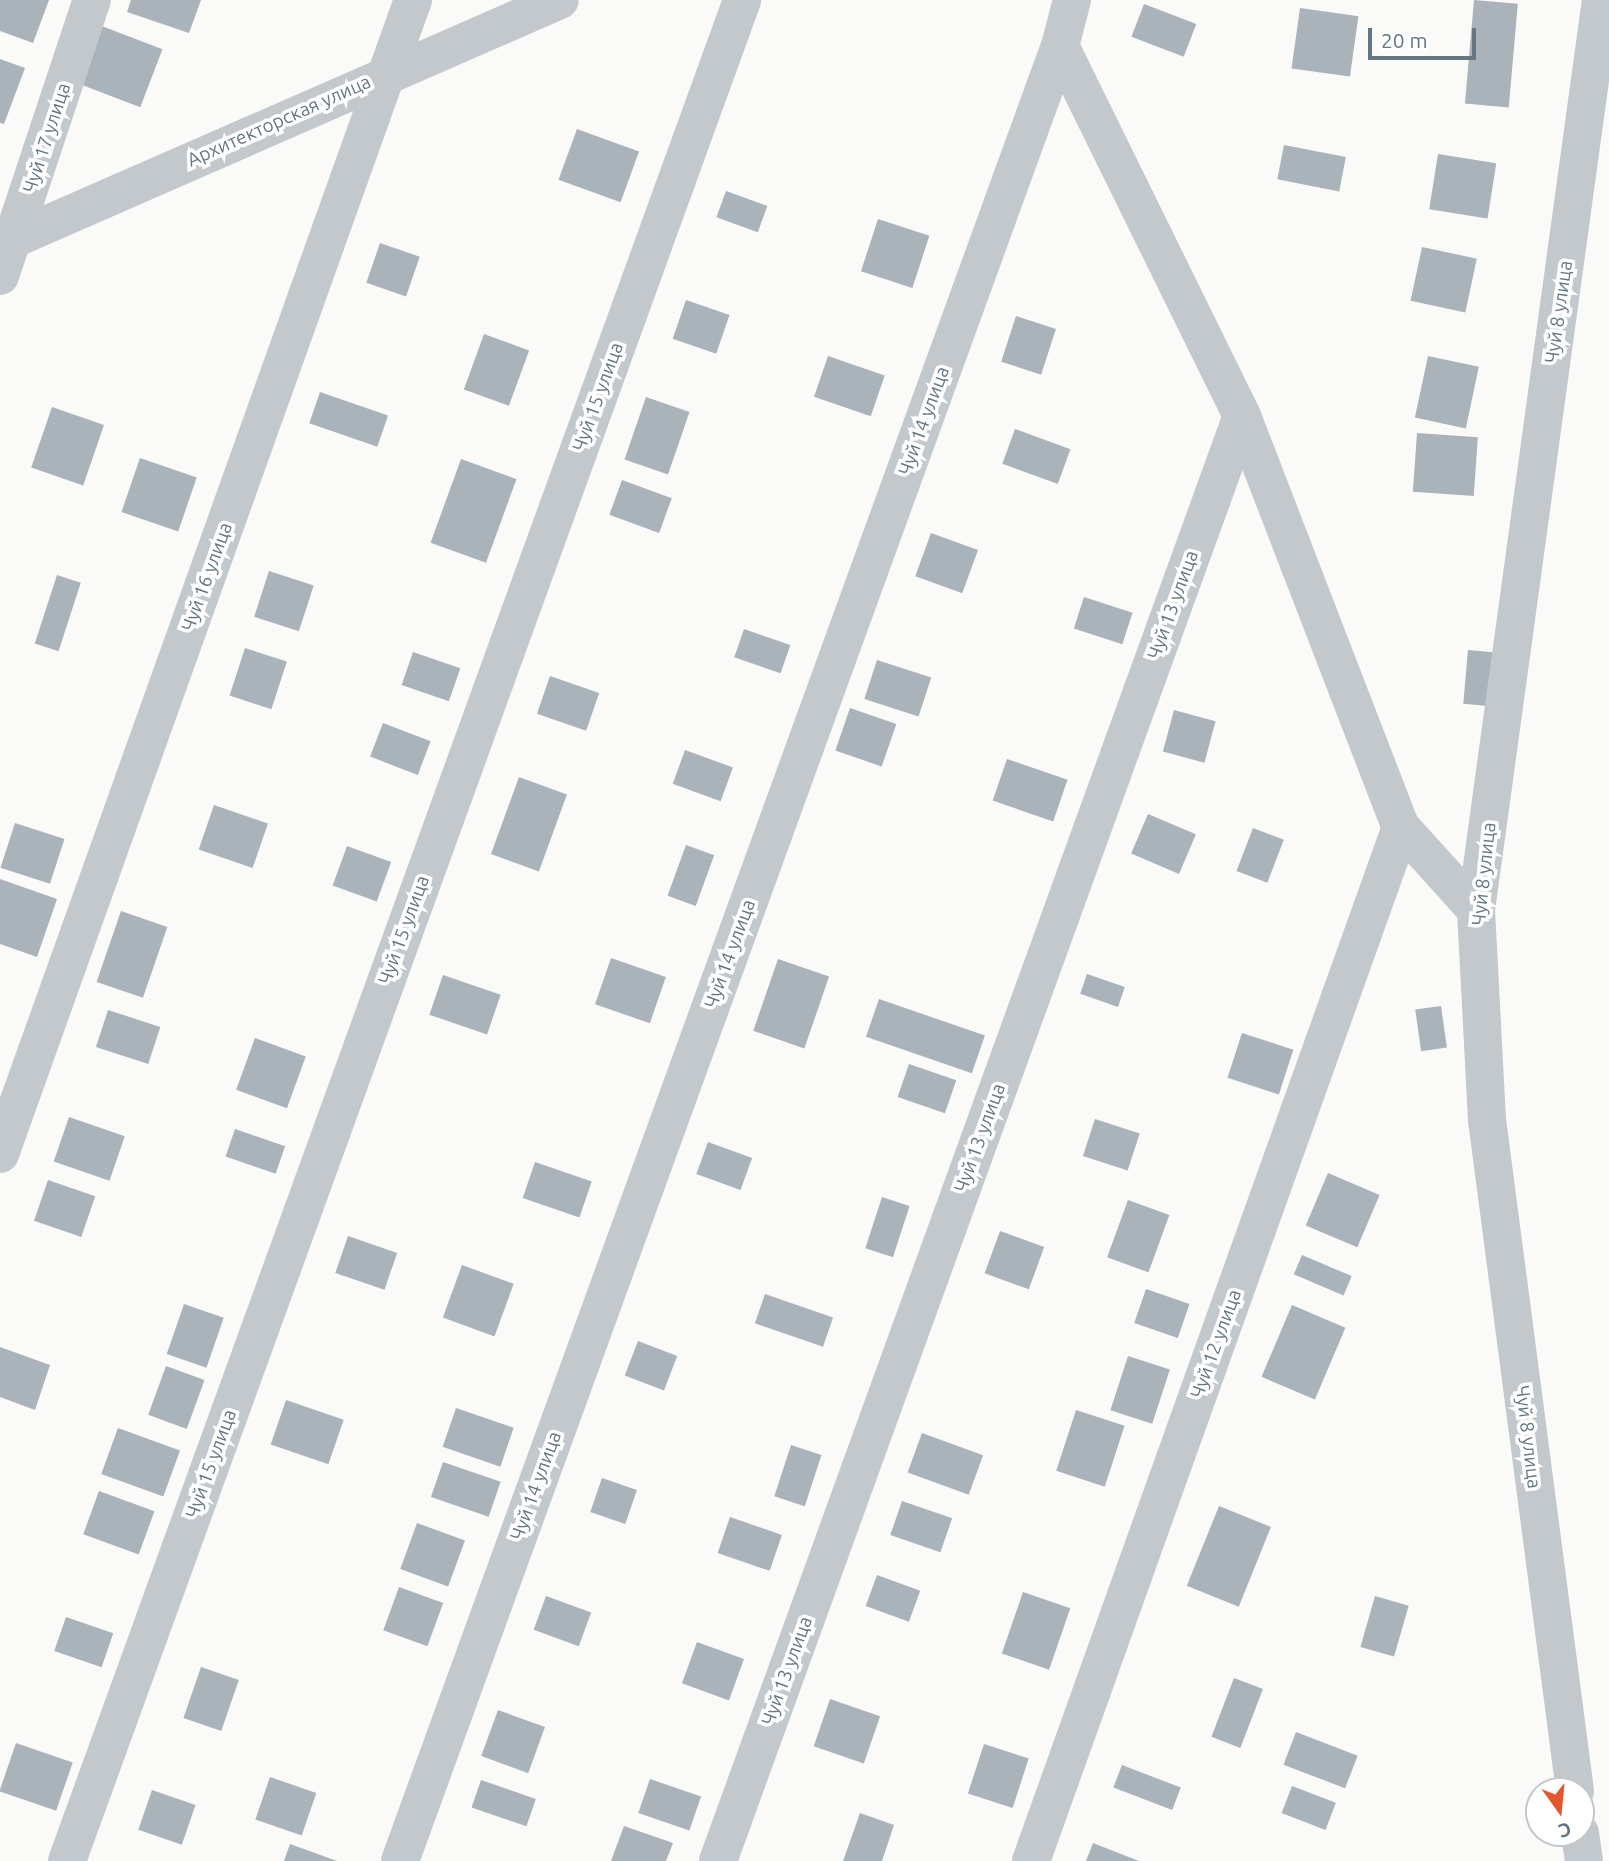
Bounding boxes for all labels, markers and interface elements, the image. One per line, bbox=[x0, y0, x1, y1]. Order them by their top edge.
scale bar bbox=[1371, 14, 1480, 58]
text: 20 m bbox=[1381, 28, 1428, 52]
street label: Архитекторская улица bbox=[184, 70, 374, 172]
street label: Чуй 17 улица bbox=[19, 80, 75, 196]
street label: Чуй 8 улица bbox=[1541, 259, 1577, 365]
street label: Чуй 15 улица bbox=[568, 339, 628, 455]
street label: Чуй 14 улица bbox=[894, 363, 954, 479]
street label: Чуй 16 улица bbox=[177, 519, 237, 635]
street label: Чуй 13 улица bbox=[1143, 547, 1203, 663]
street label: Чуй 8 улица bbox=[1467, 821, 1501, 927]
street label: Чуй 15 улица bbox=[374, 872, 434, 988]
street label: Чуй 14 улица bbox=[700, 896, 760, 1012]
street label: Чуй 13 улица bbox=[950, 1080, 1010, 1196]
street label: Чуй 12 улица bbox=[1186, 1286, 1246, 1402]
street label: Чуй 8 улица bbox=[1510, 1384, 1546, 1490]
street label: Чуй 15 улица bbox=[181, 1406, 241, 1522]
street label: Чуй 14 улица bbox=[506, 1428, 566, 1544]
street label: Чуй 13 улица bbox=[757, 1613, 817, 1729]
north arrow bbox=[1525, 1777, 1595, 1847]
text: С bbox=[1556, 1818, 1574, 1843]

